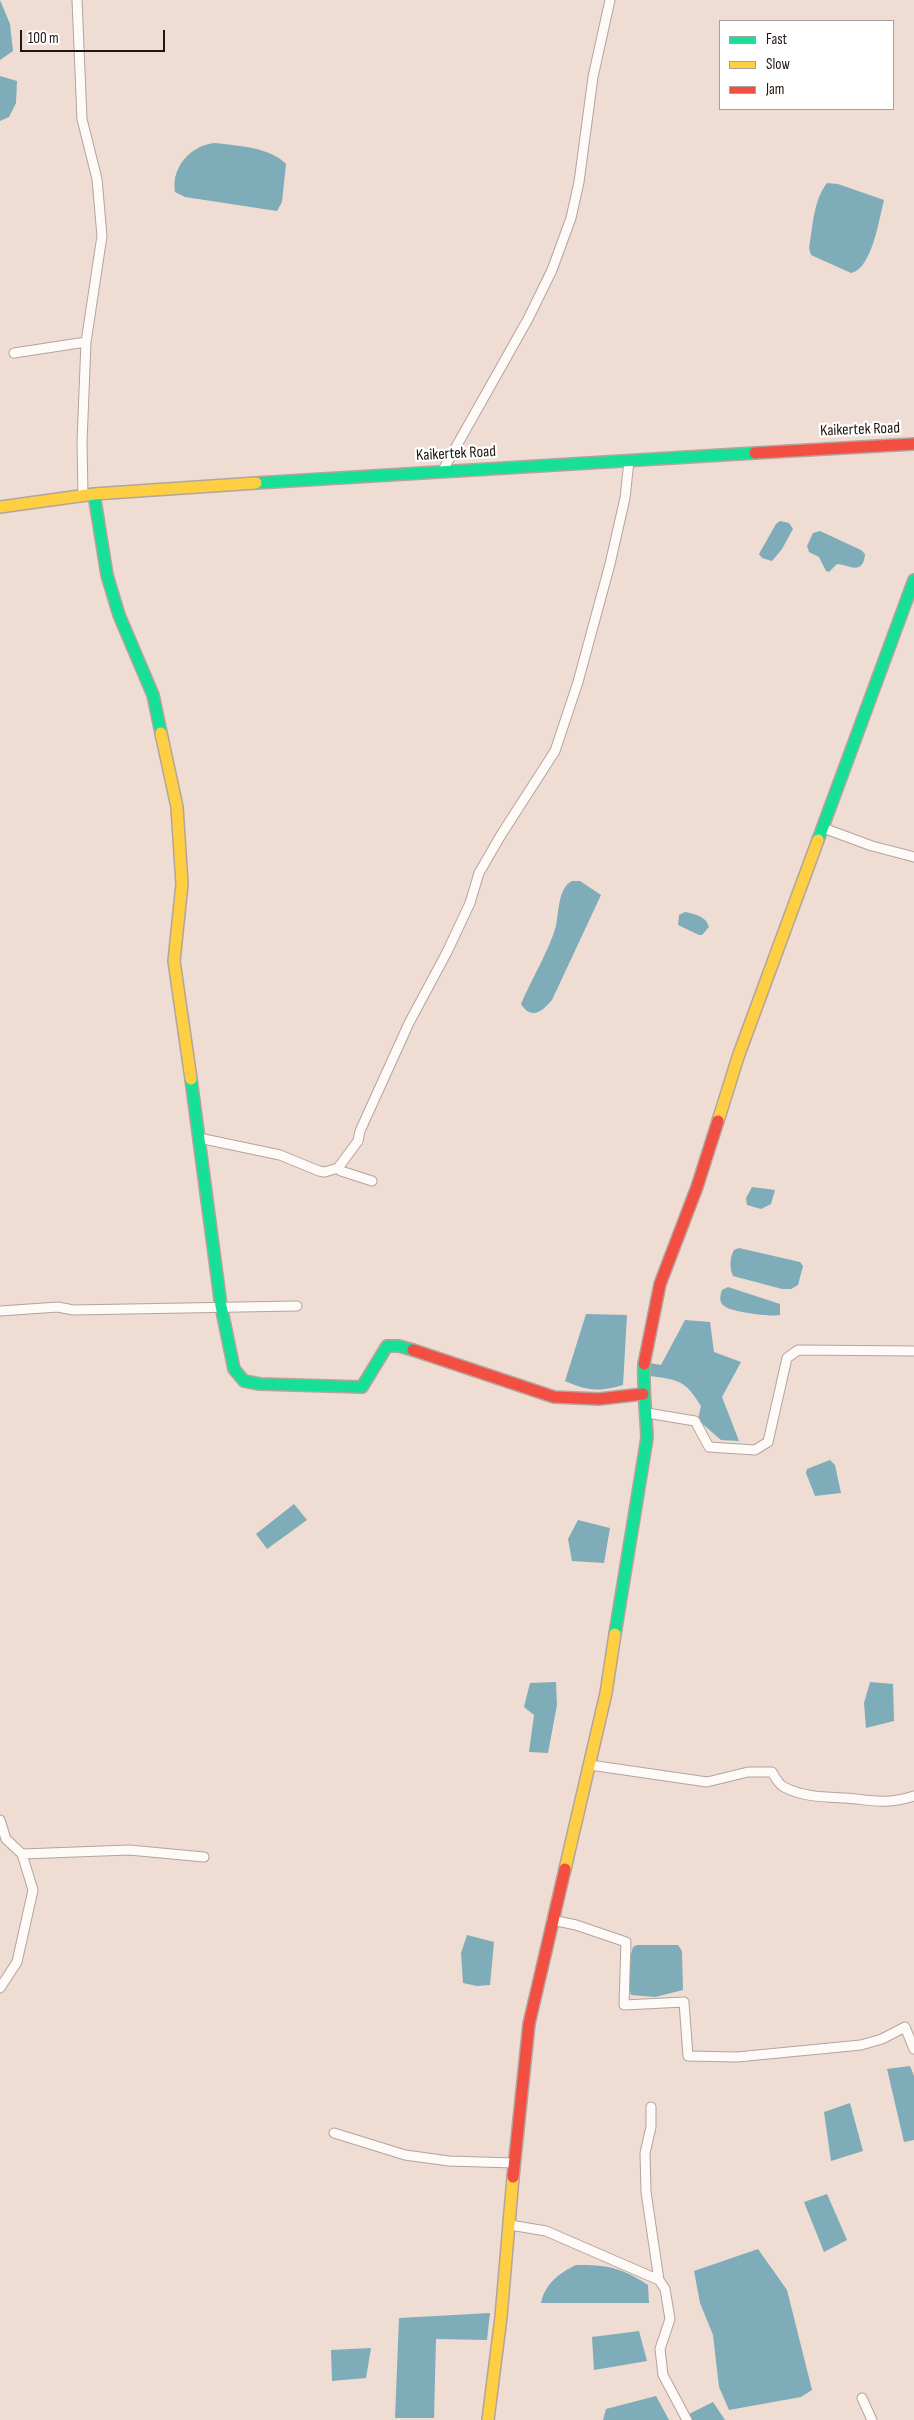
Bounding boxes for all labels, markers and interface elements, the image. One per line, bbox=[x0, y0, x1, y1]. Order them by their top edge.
scale bar bbox=[22, 20, 168, 52]
legend bbox=[719, 20, 894, 110]
text: 100 m bbox=[28, 29, 59, 48]
text: Fast bbox=[766, 30, 787, 49]
text: Slow bbox=[766, 55, 790, 74]
text: Jam bbox=[766, 80, 784, 99]
street label: Kaikertek Road bbox=[820, 419, 900, 441]
street label: Kaikertek Road bbox=[416, 442, 496, 466]

